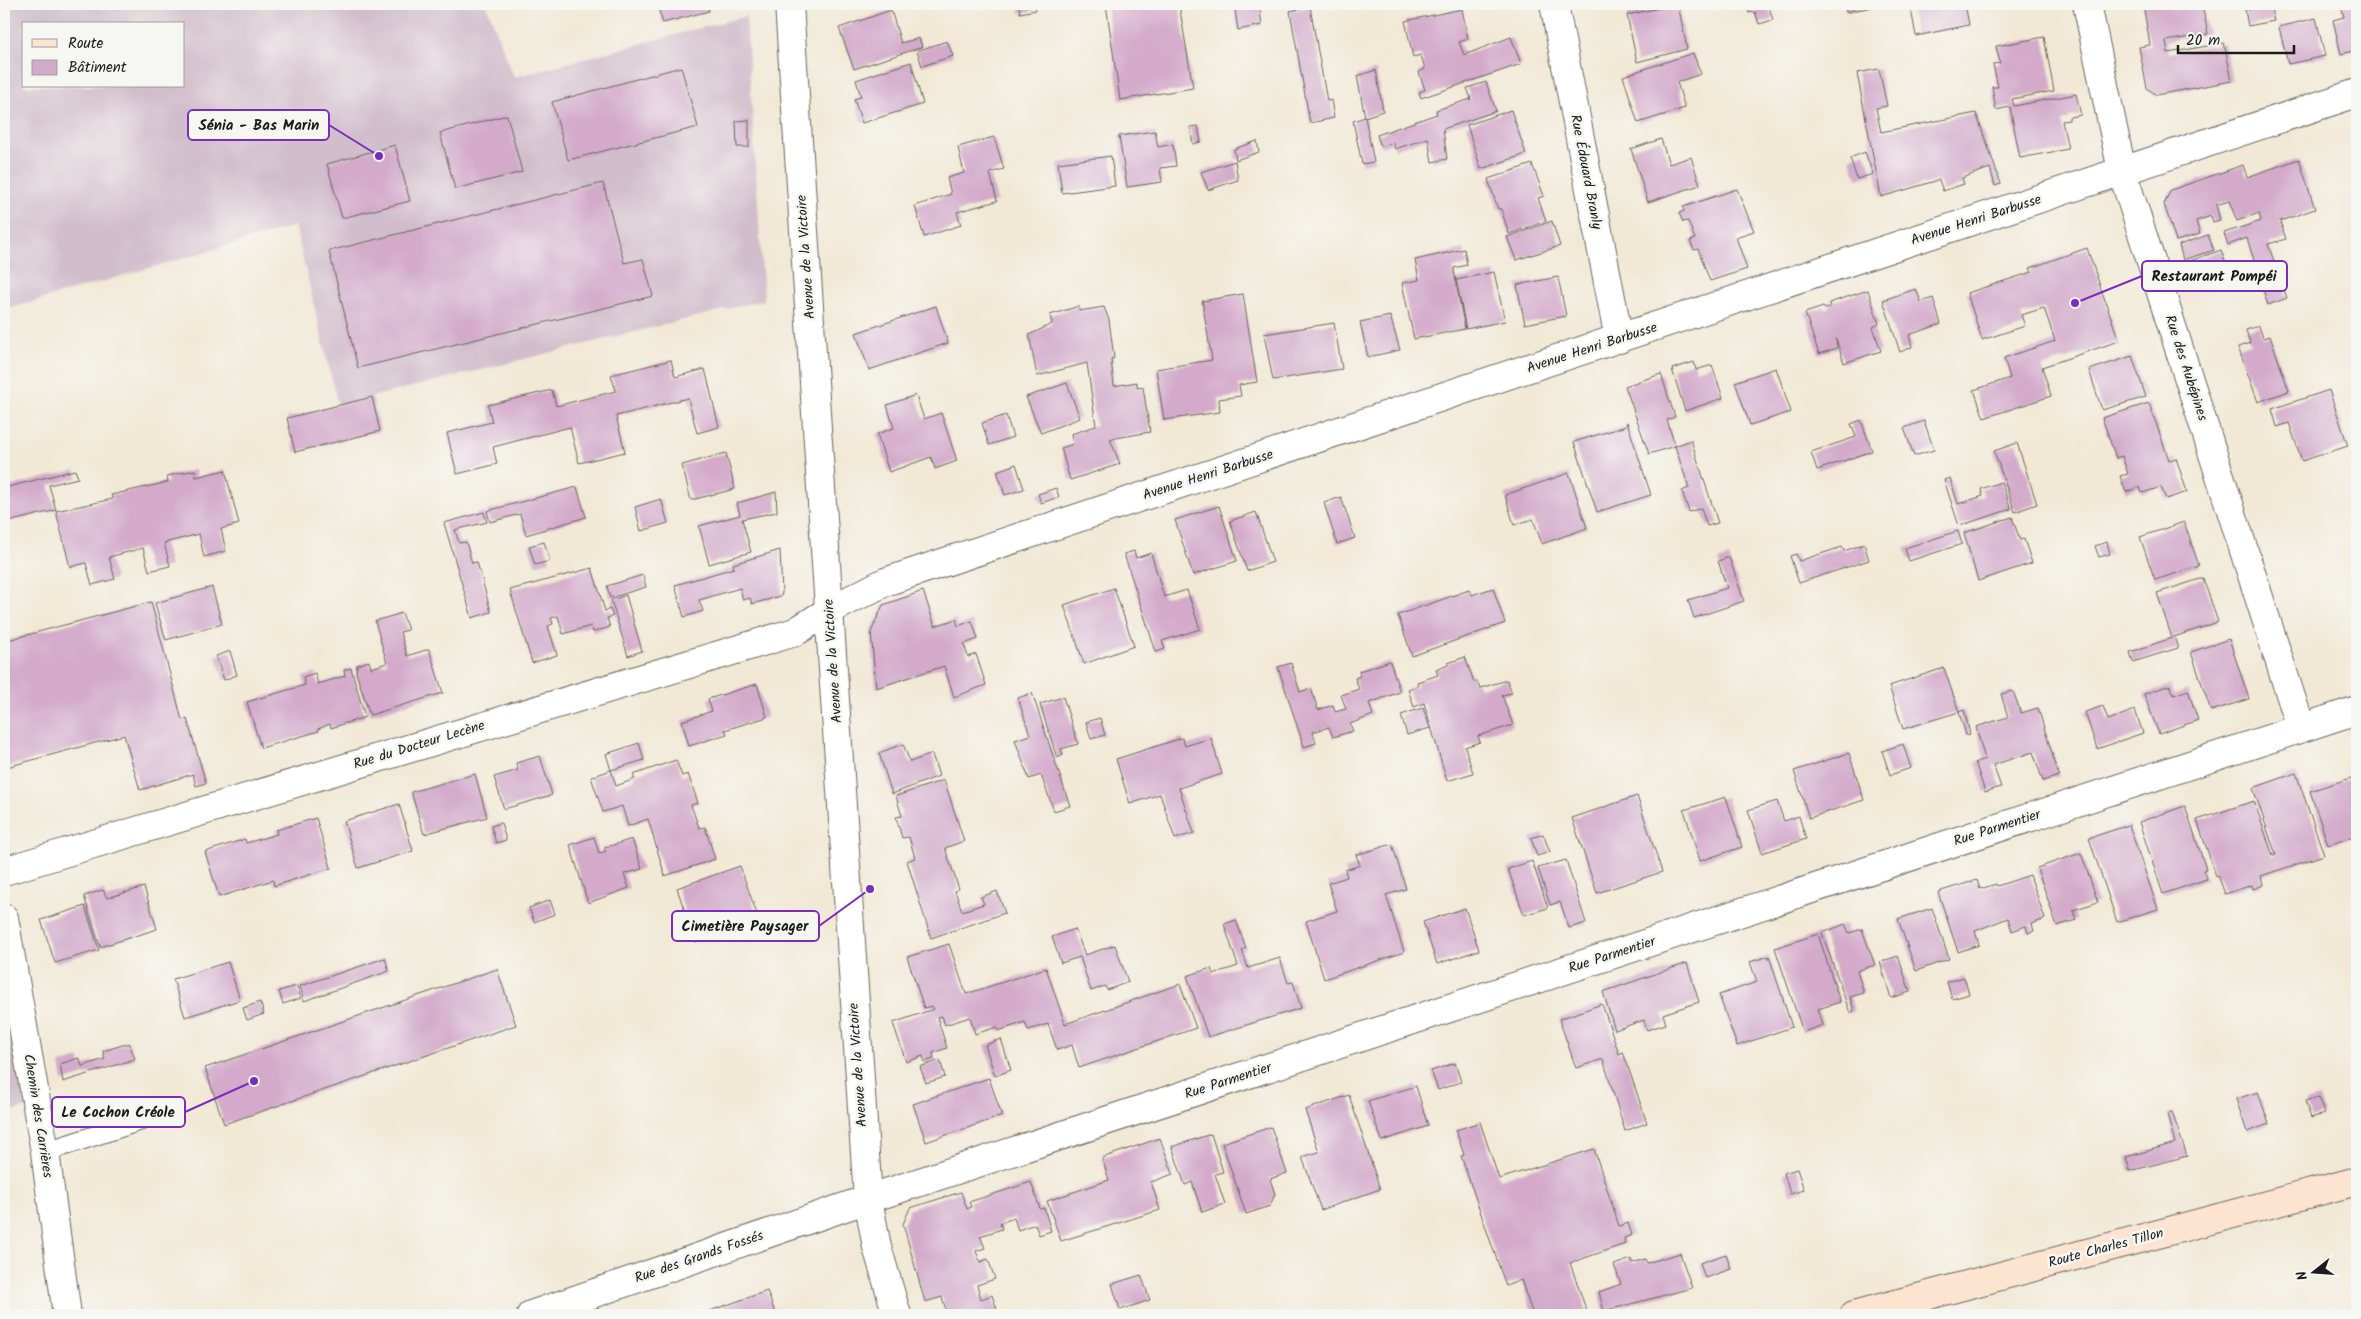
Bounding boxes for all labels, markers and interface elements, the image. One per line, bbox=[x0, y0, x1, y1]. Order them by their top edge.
legend bbox=[22, 22, 185, 88]
scale bar bbox=[2178, 22, 2295, 54]
text: 20 m bbox=[2186, 29, 2220, 53]
text: Route bbox=[68, 32, 104, 56]
text: Bâtiment bbox=[68, 56, 127, 80]
callout: Sénia - Bas Marin bbox=[188, 110, 329, 140]
street label: Rue Édouard Branly bbox=[1564, 113, 1608, 232]
text: Sénia - Bas Marin bbox=[199, 114, 319, 138]
street label: Avenue Henri Barbusse bbox=[1908, 188, 2045, 251]
street label: Avenue de la Victoire bbox=[791, 194, 821, 320]
callout: Restaurant Pompéi bbox=[2142, 261, 2287, 291]
text: Restaurant Pompéi bbox=[2151, 265, 2278, 289]
street label: Rue des Aubépines bbox=[2159, 312, 2213, 424]
street label: Avenue Henri Barbusse bbox=[1524, 316, 1661, 379]
street label: Avenue Henri Barbusse bbox=[1140, 443, 1277, 506]
street label: Avenue de la Victoire bbox=[818, 598, 848, 724]
street label: Rue du Docteur Lecène bbox=[351, 714, 488, 775]
street label: Rue Parmentier bbox=[1951, 803, 2045, 852]
callout: Cimetière Paysager bbox=[672, 911, 819, 941]
text: Cimetière Paysager bbox=[681, 915, 809, 939]
street label: Rue Parmentier bbox=[1566, 930, 1660, 979]
street label: Avenue de la Victoire bbox=[843, 1002, 873, 1128]
street label: Chemin des Carrières bbox=[17, 1052, 59, 1180]
street label: Rue Parmentier bbox=[1182, 1056, 1276, 1105]
callout: Le Cochon Créole bbox=[52, 1097, 185, 1127]
text: Le Cochon Créole bbox=[61, 1101, 176, 1125]
street label: Route Charles Tillon bbox=[2046, 1222, 2166, 1274]
street label: Rue des Grands Fossés bbox=[632, 1225, 767, 1289]
north arrow bbox=[2288, 1246, 2338, 1296]
text: N bbox=[2291, 1268, 2314, 1283]

